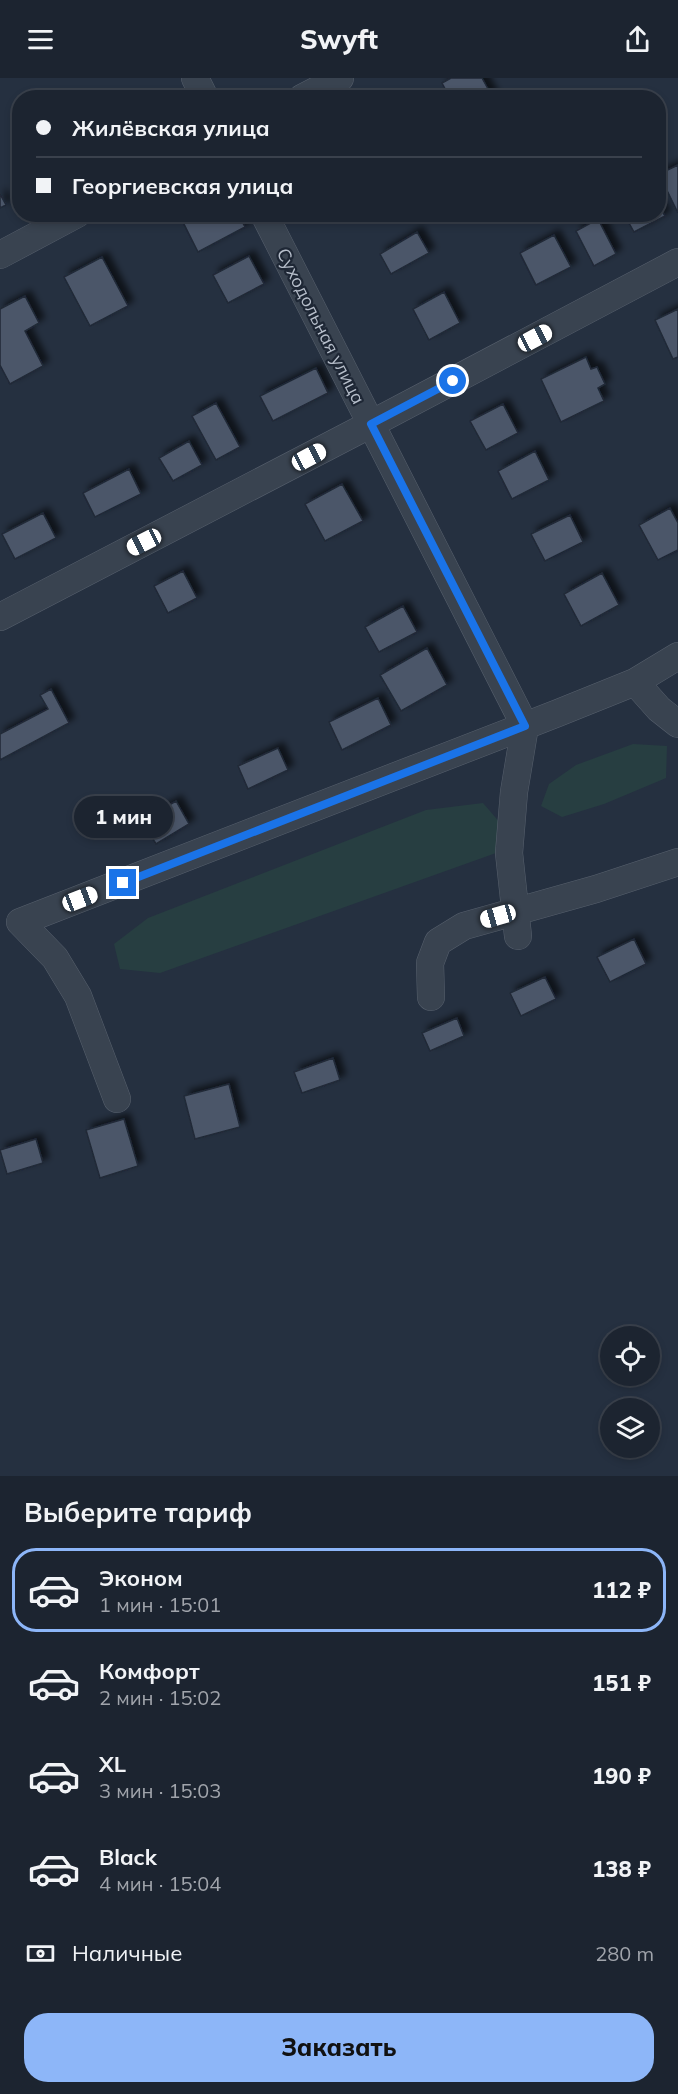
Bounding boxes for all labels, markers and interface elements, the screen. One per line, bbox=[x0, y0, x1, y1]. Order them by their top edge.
text: Swyft bbox=[300, 22, 378, 56]
icon: menu bbox=[24, 23, 57, 56]
icon: share bbox=[621, 23, 654, 56]
text: Жилёвская улица bbox=[72, 114, 270, 142]
text: Георгиевская улица bbox=[72, 172, 293, 200]
street label: Суходольная улица bbox=[272, 244, 370, 408]
car bbox=[515, 322, 555, 354]
route start bbox=[439, 367, 466, 394]
car bbox=[289, 441, 329, 473]
car bbox=[124, 526, 164, 558]
callout: 1 мин bbox=[74, 796, 172, 838]
text: 1 мин bbox=[95, 804, 152, 829]
route end bbox=[109, 869, 136, 896]
car bbox=[60, 884, 100, 914]
car bbox=[478, 902, 518, 930]
map controls bbox=[600, 1326, 660, 1458]
button: locate bbox=[600, 1326, 660, 1386]
button: layers bbox=[600, 1398, 660, 1458]
text: Выберите тариф bbox=[24, 1495, 252, 1529]
icon: car bbox=[27, 1563, 81, 1617]
text: Эконом bbox=[99, 1564, 183, 1592]
text: 112 ₽ bbox=[592, 1576, 651, 1604]
text: 1 мин · 15:01 bbox=[99, 1592, 221, 1617]
icon: car bbox=[27, 1656, 81, 1710]
text: Комфорт bbox=[99, 1657, 200, 1685]
text: 151 ₽ bbox=[592, 1669, 651, 1697]
text: 2 мин · 15:02 bbox=[99, 1685, 221, 1710]
icon: car bbox=[27, 1749, 81, 1803]
text: XL bbox=[99, 1750, 126, 1778]
text: 190 ₽ bbox=[592, 1762, 651, 1790]
text: 3 мин · 15:03 bbox=[99, 1778, 221, 1803]
icon: car bbox=[27, 1842, 81, 1896]
text: Black bbox=[99, 1843, 157, 1871]
text: 138 ₽ bbox=[592, 1855, 651, 1883]
text: 4 мин · 15:04 bbox=[99, 1871, 221, 1896]
icon: cash bbox=[24, 1937, 57, 1970]
text: Наличные bbox=[72, 1939, 182, 1967]
text: 280 m bbox=[595, 1941, 654, 1966]
button: Заказать bbox=[24, 2013, 654, 2082]

